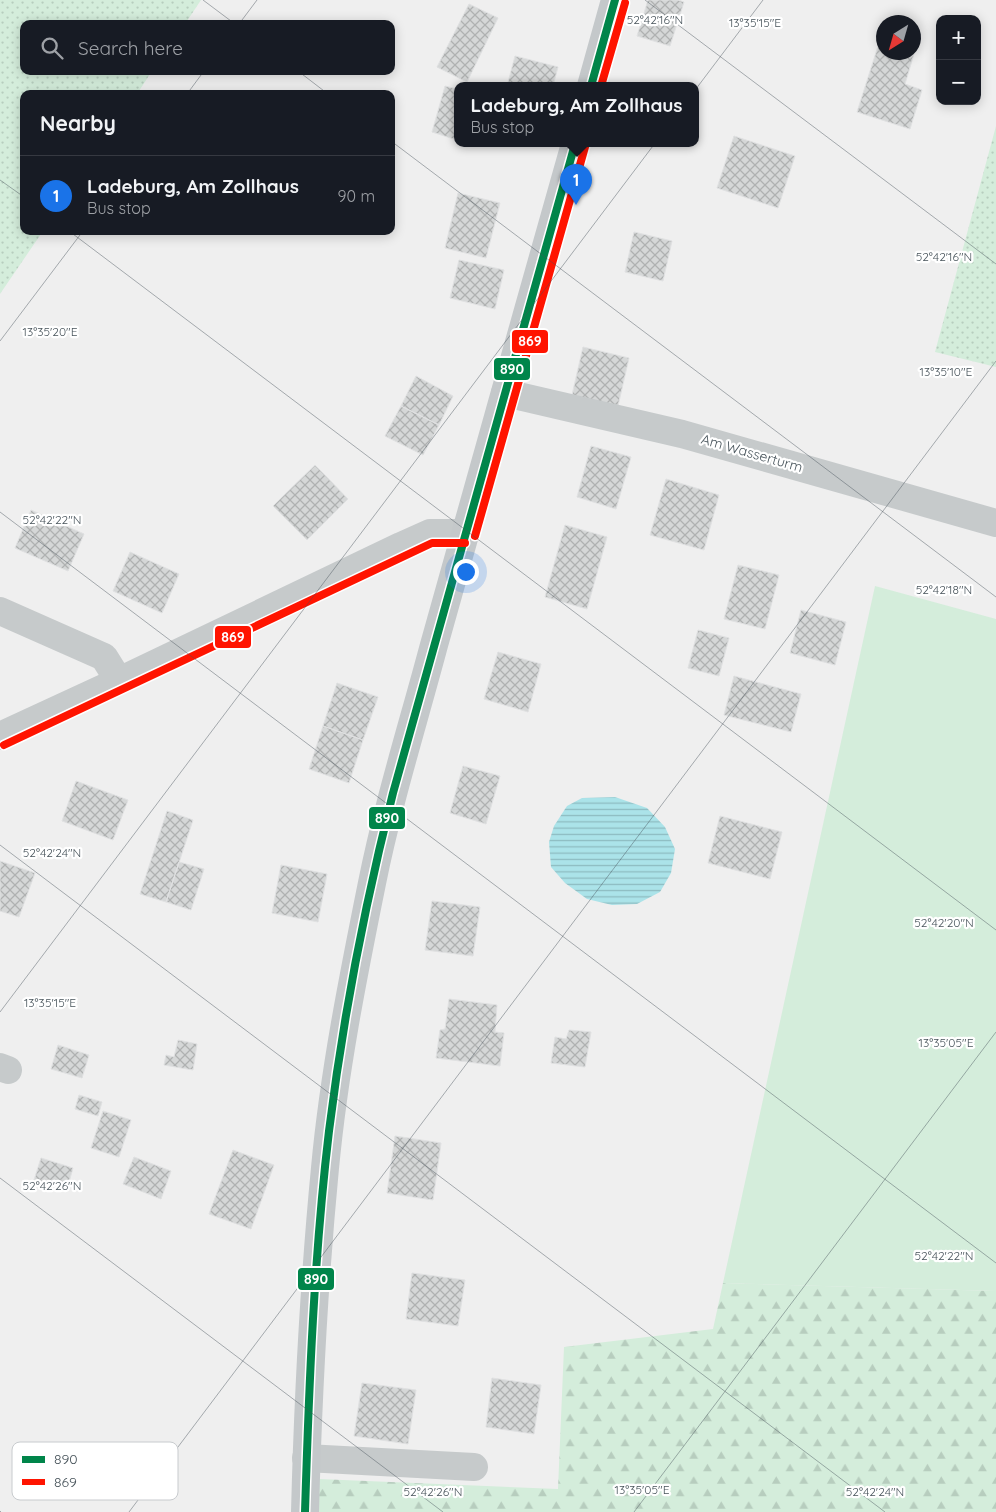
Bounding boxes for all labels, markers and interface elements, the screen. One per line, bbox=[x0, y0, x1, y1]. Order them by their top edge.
text: 52°42'16"N bbox=[627, 12, 683, 27]
text: 13°35'15"E bbox=[729, 15, 781, 30]
north arrow bbox=[876, 15, 921, 60]
map controls bbox=[936, 15, 981, 105]
button: + bbox=[936, 15, 981, 60]
search box bbox=[20, 20, 395, 75]
icon: search bbox=[38, 34, 66, 62]
text: Search here bbox=[78, 36, 183, 60]
button: − bbox=[936, 60, 981, 105]
popup bbox=[454, 82, 699, 147]
text: Ladeburg, Am Zollhaus bbox=[471, 93, 682, 117]
text: Nearby bbox=[40, 110, 116, 136]
text: Bus stop bbox=[471, 117, 534, 137]
pin: 1 bbox=[560, 164, 592, 205]
text: Ladeburg, Am Zollhaus bbox=[87, 174, 299, 198]
text: 1 bbox=[53, 186, 59, 206]
text: 90 m bbox=[338, 186, 375, 206]
text: Bus stop bbox=[87, 198, 151, 218]
text: 52°42'16"N bbox=[916, 249, 972, 264]
text: 13°35'20"E bbox=[22, 324, 78, 339]
line badge: 869 bbox=[511, 329, 549, 354]
text: 869 bbox=[518, 332, 542, 350]
line badge: 890 bbox=[493, 357, 531, 381]
text: 890 bbox=[500, 360, 525, 378]
text: 13°35'10"E bbox=[920, 364, 973, 379]
street label: Am Wasserturm bbox=[699, 430, 805, 476]
text: 52°42'22"N bbox=[22, 512, 82, 527]
your location bbox=[453, 559, 479, 585]
text: 52°42'18"N bbox=[916, 582, 972, 597]
line badge: 869 bbox=[214, 625, 252, 649]
text: 869 bbox=[221, 628, 245, 646]
line badge: 890 bbox=[368, 806, 406, 830]
text: 890 bbox=[375, 809, 400, 827]
text: 52°42'24"N bbox=[23, 845, 81, 860]
text: 52°42'20"N bbox=[914, 915, 974, 930]
text: 13°35'15"E bbox=[24, 995, 76, 1010]
text: 13°35'05"E bbox=[919, 1035, 974, 1050]
text: 52°42'26"N bbox=[23, 1178, 81, 1193]
text: 52°42'22"N bbox=[914, 1248, 974, 1263]
line badge: 890 bbox=[297, 1267, 335, 1291]
text: 890 bbox=[304, 1270, 329, 1288]
legend bbox=[12, 1442, 178, 1500]
text: 890 bbox=[54, 1450, 78, 1468]
text: 869 bbox=[54, 1473, 77, 1491]
text: 13°35'05"E bbox=[615, 1482, 670, 1497]
text: 52°42'26"N bbox=[404, 1484, 462, 1499]
text: 52°42'24"N bbox=[846, 1484, 904, 1499]

